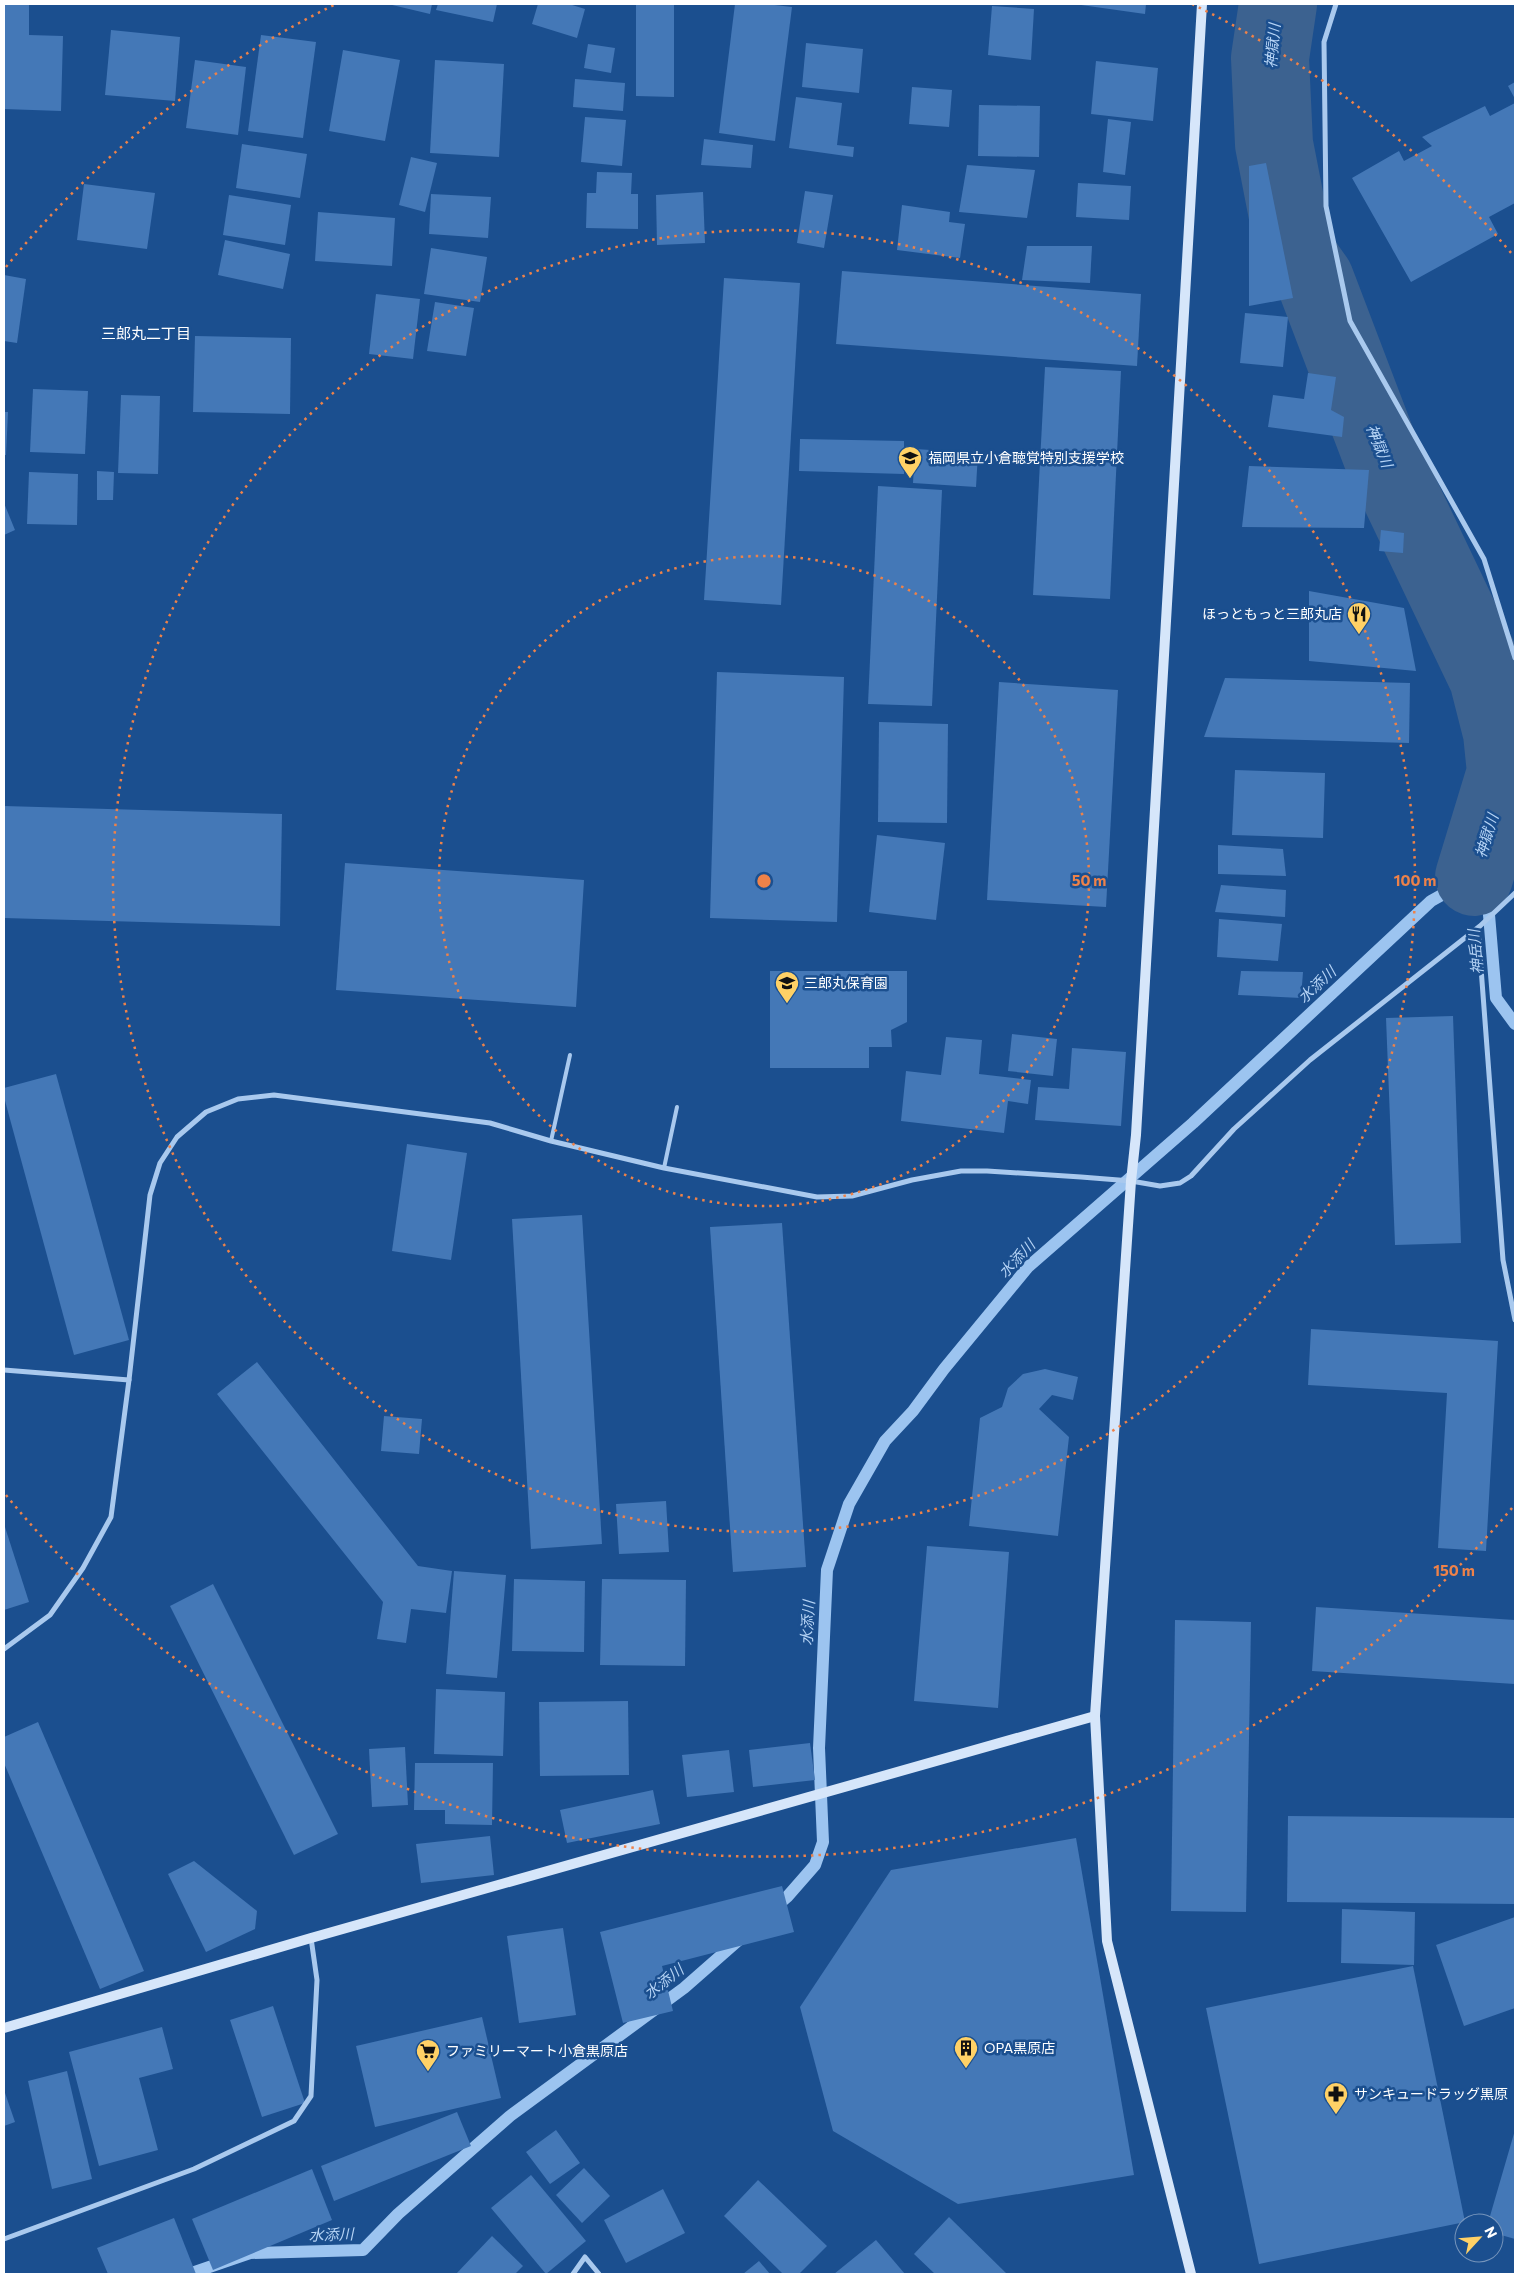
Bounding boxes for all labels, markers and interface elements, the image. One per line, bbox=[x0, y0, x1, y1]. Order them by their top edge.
water label: 神獄川 bbox=[1261, 21, 1283, 69]
district label: 三郎丸二丁目 bbox=[101, 324, 191, 342]
water label: 神獄川 bbox=[1363, 421, 1397, 472]
school or university icon: 福岡県立小倉聴覚特別支援学校 bbox=[897, 445, 923, 479]
place label: 福岡県立小倉聴覚特別支援学校 bbox=[928, 449, 1124, 466]
restaurant icon: ほっともっと三郎丸店 bbox=[1346, 601, 1372, 635]
place label: ほっともっと三郎丸店 bbox=[1202, 605, 1342, 622]
water label: 神獄川 bbox=[1471, 810, 1502, 860]
text: 50 m bbox=[1072, 871, 1106, 889]
text: 100 m bbox=[1394, 871, 1436, 889]
centre of rings bbox=[755, 872, 773, 890]
water label: 神岳川 bbox=[1464, 927, 1486, 975]
water label: 水添川 bbox=[1294, 961, 1340, 1006]
school or university icon: 三郎丸保育園 bbox=[774, 970, 800, 1004]
place label: 三郎丸保育園 bbox=[804, 974, 888, 991]
water label: 水添川 bbox=[994, 1234, 1040, 1281]
text: 150 m bbox=[1433, 1561, 1475, 1579]
water label: 水添川 bbox=[797, 1598, 817, 1646]
water label: 水添川 bbox=[640, 1959, 688, 2002]
building icon: OPA黒原店 bbox=[953, 2035, 979, 2069]
supermarket icon: ファミリーマート小倉黒原店 bbox=[415, 2038, 441, 2072]
place label: OPA黒原店 bbox=[984, 2039, 1055, 2056]
place label: ファミリーマート小倉黒原店 bbox=[446, 2042, 628, 2059]
pharmacy icon: サンキュードラッグ黒原 bbox=[1323, 2081, 1349, 2115]
place label: サンキュードラッグ黒原 bbox=[1354, 2085, 1508, 2102]
north arrow bbox=[1454, 2213, 1504, 2263]
water label: 水添川 bbox=[308, 2224, 356, 2244]
text: N bbox=[1481, 2224, 1501, 2241]

